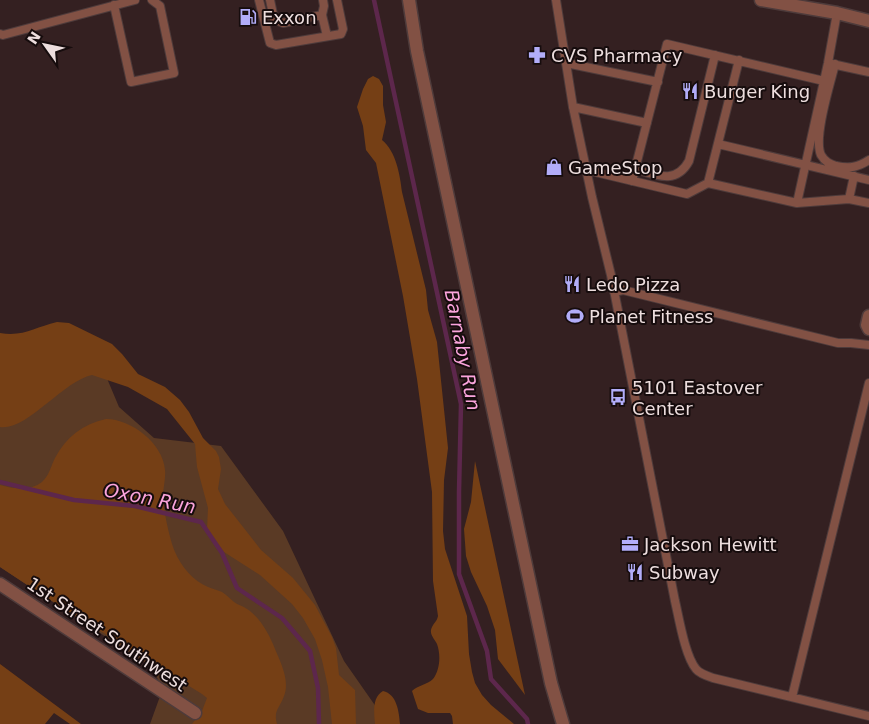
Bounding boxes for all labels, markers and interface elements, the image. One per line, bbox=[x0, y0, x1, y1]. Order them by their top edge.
fuel station icon: Exxon bbox=[238, 7, 258, 27]
place label: Exxon bbox=[262, 7, 317, 28]
north arrow bbox=[20, 20, 70, 70]
text: N bbox=[24, 29, 44, 47]
pharmacy icon: CVS Pharmacy bbox=[527, 45, 547, 65]
place label: CVS Pharmacy bbox=[551, 45, 683, 66]
restaurant icon: Burger King bbox=[680, 81, 700, 101]
place label: Burger King bbox=[704, 81, 810, 102]
shop icon: GameStop bbox=[544, 157, 564, 177]
place label: GameStop bbox=[568, 157, 663, 178]
restaurant icon: Ledo Pizza bbox=[562, 274, 582, 294]
place label: Ledo Pizza bbox=[586, 274, 680, 295]
water label: Barnaby Run bbox=[440, 288, 486, 412]
sports icon: Planet Fitness bbox=[565, 306, 585, 326]
place label: Planet Fitness bbox=[589, 306, 714, 327]
place label: 5101 Eastover Center bbox=[632, 377, 763, 419]
bus stop icon: 5101 Eastover Center bbox=[608, 387, 628, 407]
water label: Oxon Run bbox=[102, 478, 198, 518]
office icon: Jackson Hewitt bbox=[620, 534, 640, 554]
place label: Jackson Hewitt bbox=[643, 534, 777, 555]
restaurant icon: Subway bbox=[625, 562, 645, 582]
place label: Subway bbox=[649, 562, 720, 583]
street label: 1st Street Southwest bbox=[23, 573, 191, 695]

